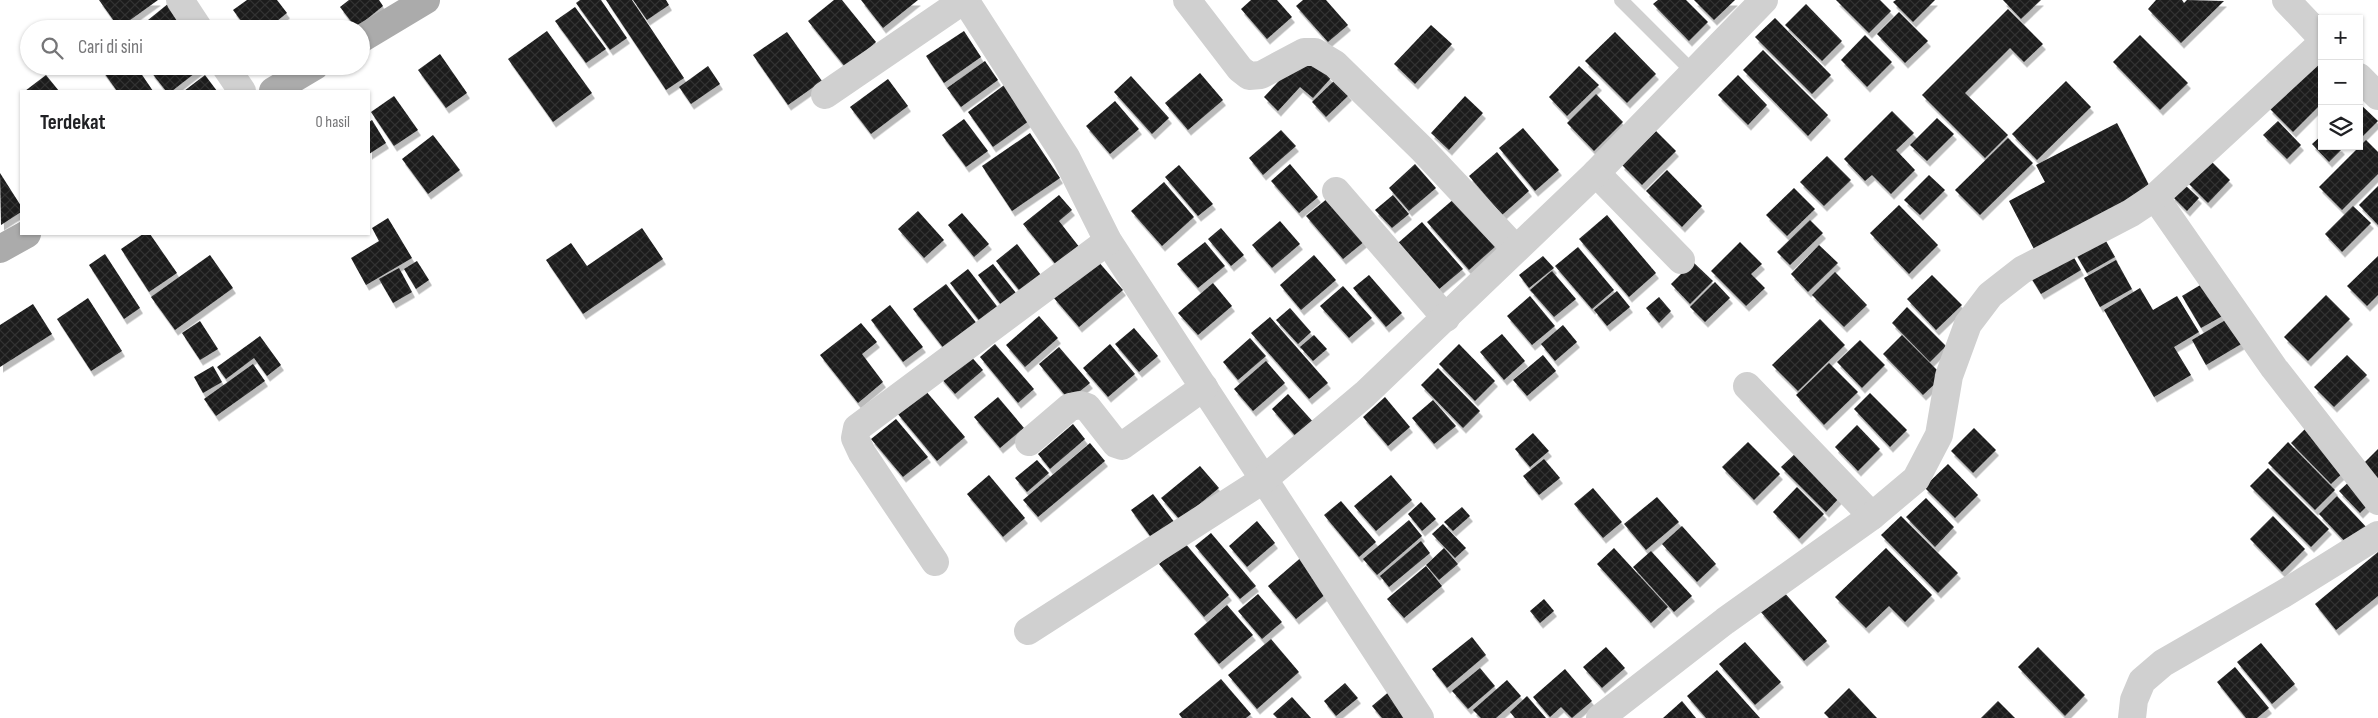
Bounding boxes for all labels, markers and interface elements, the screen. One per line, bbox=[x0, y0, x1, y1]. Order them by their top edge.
map controls bbox=[2318, 15, 2363, 150]
button: + bbox=[2318, 15, 2363, 60]
search box bbox=[20, 20, 370, 75]
icon: search bbox=[38, 34, 66, 62]
text: Cari di sini bbox=[78, 36, 143, 59]
button: − bbox=[2318, 60, 2363, 105]
button: layers bbox=[2318, 105, 2363, 150]
text: Terdekat bbox=[40, 110, 106, 135]
text: 0 hasil bbox=[316, 113, 350, 132]

